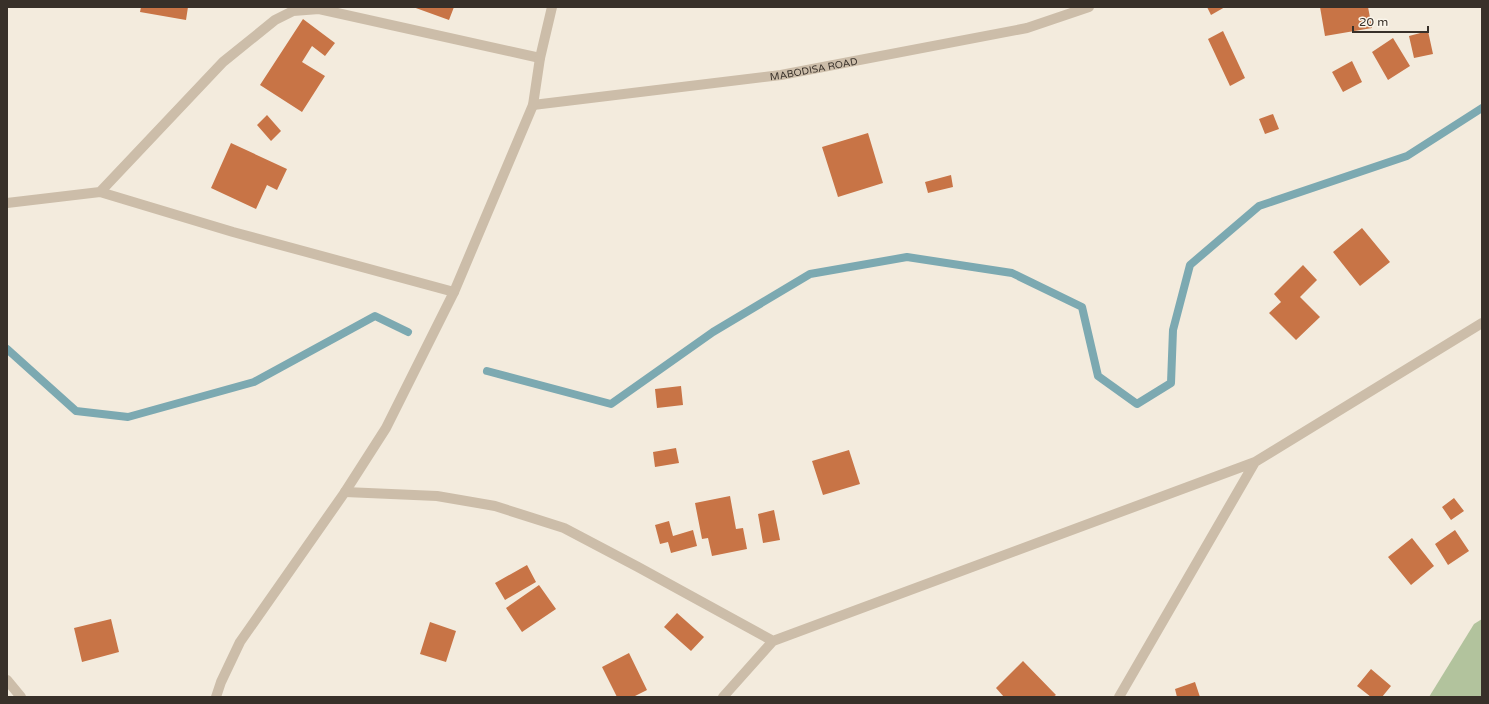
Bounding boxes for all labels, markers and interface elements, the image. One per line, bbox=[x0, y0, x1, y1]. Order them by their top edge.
scale bar bbox=[1353, 8, 1428, 34]
text: 20 m bbox=[1359, 15, 1388, 29]
street label: MABODISA ROAD bbox=[769, 56, 859, 83]

